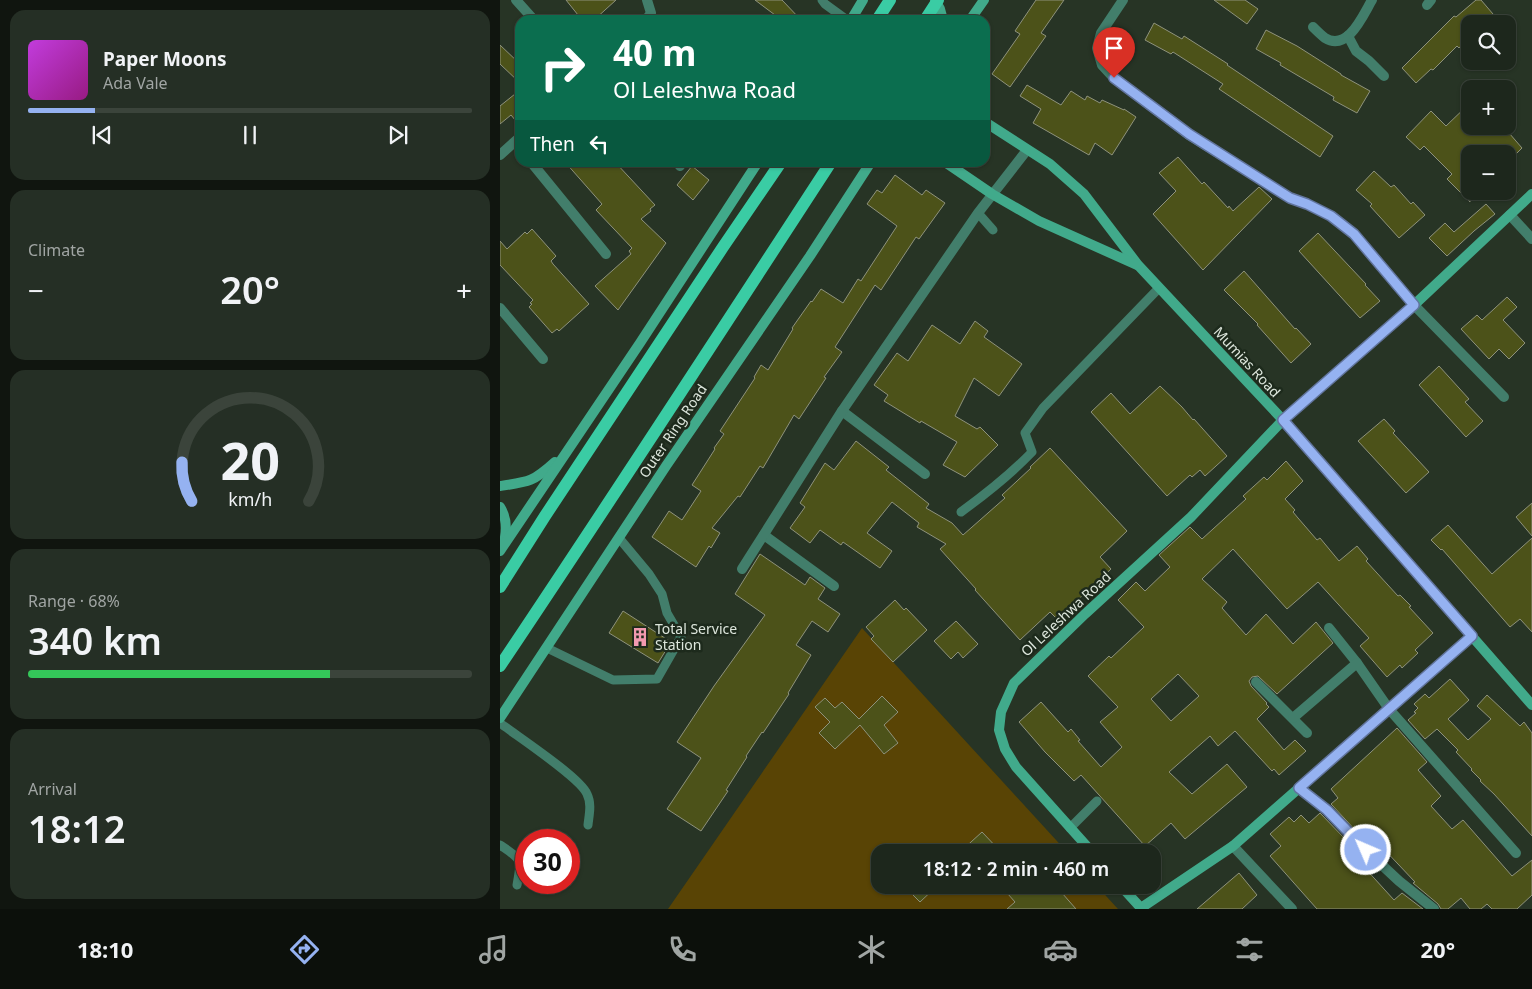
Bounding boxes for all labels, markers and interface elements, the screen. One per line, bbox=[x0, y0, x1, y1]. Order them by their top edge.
map controls bbox=[1461, 15, 1516, 200]
button: search bbox=[1461, 15, 1516, 70]
pin bbox=[1093, 27, 1135, 78]
text: 40 m bbox=[613, 29, 696, 76]
icon: arrive bbox=[1100, 34, 1128, 62]
icon: right bbox=[530, 35, 595, 100]
text: Paper Moons bbox=[103, 46, 227, 72]
text: Ada Vale bbox=[103, 72, 168, 94]
text: Ol Leleshwa Road bbox=[613, 74, 796, 104]
button: + bbox=[1461, 80, 1516, 135]
icon: previous bbox=[88, 121, 116, 149]
icon: pause bbox=[236, 121, 264, 149]
icon: next bbox=[384, 121, 412, 149]
icon: left bbox=[585, 130, 613, 158]
text: Then bbox=[530, 131, 575, 157]
button: − bbox=[1461, 145, 1516, 200]
text: Climate bbox=[28, 239, 85, 261]
text: 20° bbox=[220, 263, 280, 315]
text: − bbox=[28, 271, 44, 309]
text: + bbox=[456, 271, 472, 309]
street label: Mumias Road bbox=[1210, 322, 1285, 401]
street label: Outer Ring Road bbox=[634, 380, 711, 481]
text: 20 bbox=[220, 424, 280, 495]
text: km/h bbox=[228, 487, 272, 511]
street label: Ol Leleshwa Road bbox=[1017, 567, 1115, 660]
text: Range · 68% bbox=[28, 590, 120, 612]
text: 340 km bbox=[28, 614, 162, 666]
place label: Total Service Station bbox=[655, 619, 737, 654]
building icon: Total Service Station bbox=[629, 626, 651, 648]
text: Arrival bbox=[28, 778, 77, 800]
text: 18:12 bbox=[28, 802, 125, 854]
position arrow bbox=[1339, 823, 1391, 875]
speed limit sign: 30 bbox=[515, 829, 580, 894]
text: 18:12 · 2 min · 460 m bbox=[923, 856, 1109, 882]
icon: directions bbox=[287, 932, 322, 967]
icon: music bbox=[476, 932, 511, 967]
icon: phone bbox=[665, 932, 700, 967]
icon: climate bbox=[854, 932, 889, 967]
icon: car bbox=[1043, 932, 1078, 967]
icon: filters bbox=[1232, 932, 1267, 967]
text: 18:10 bbox=[77, 934, 133, 964]
text: 20° bbox=[1420, 934, 1455, 964]

